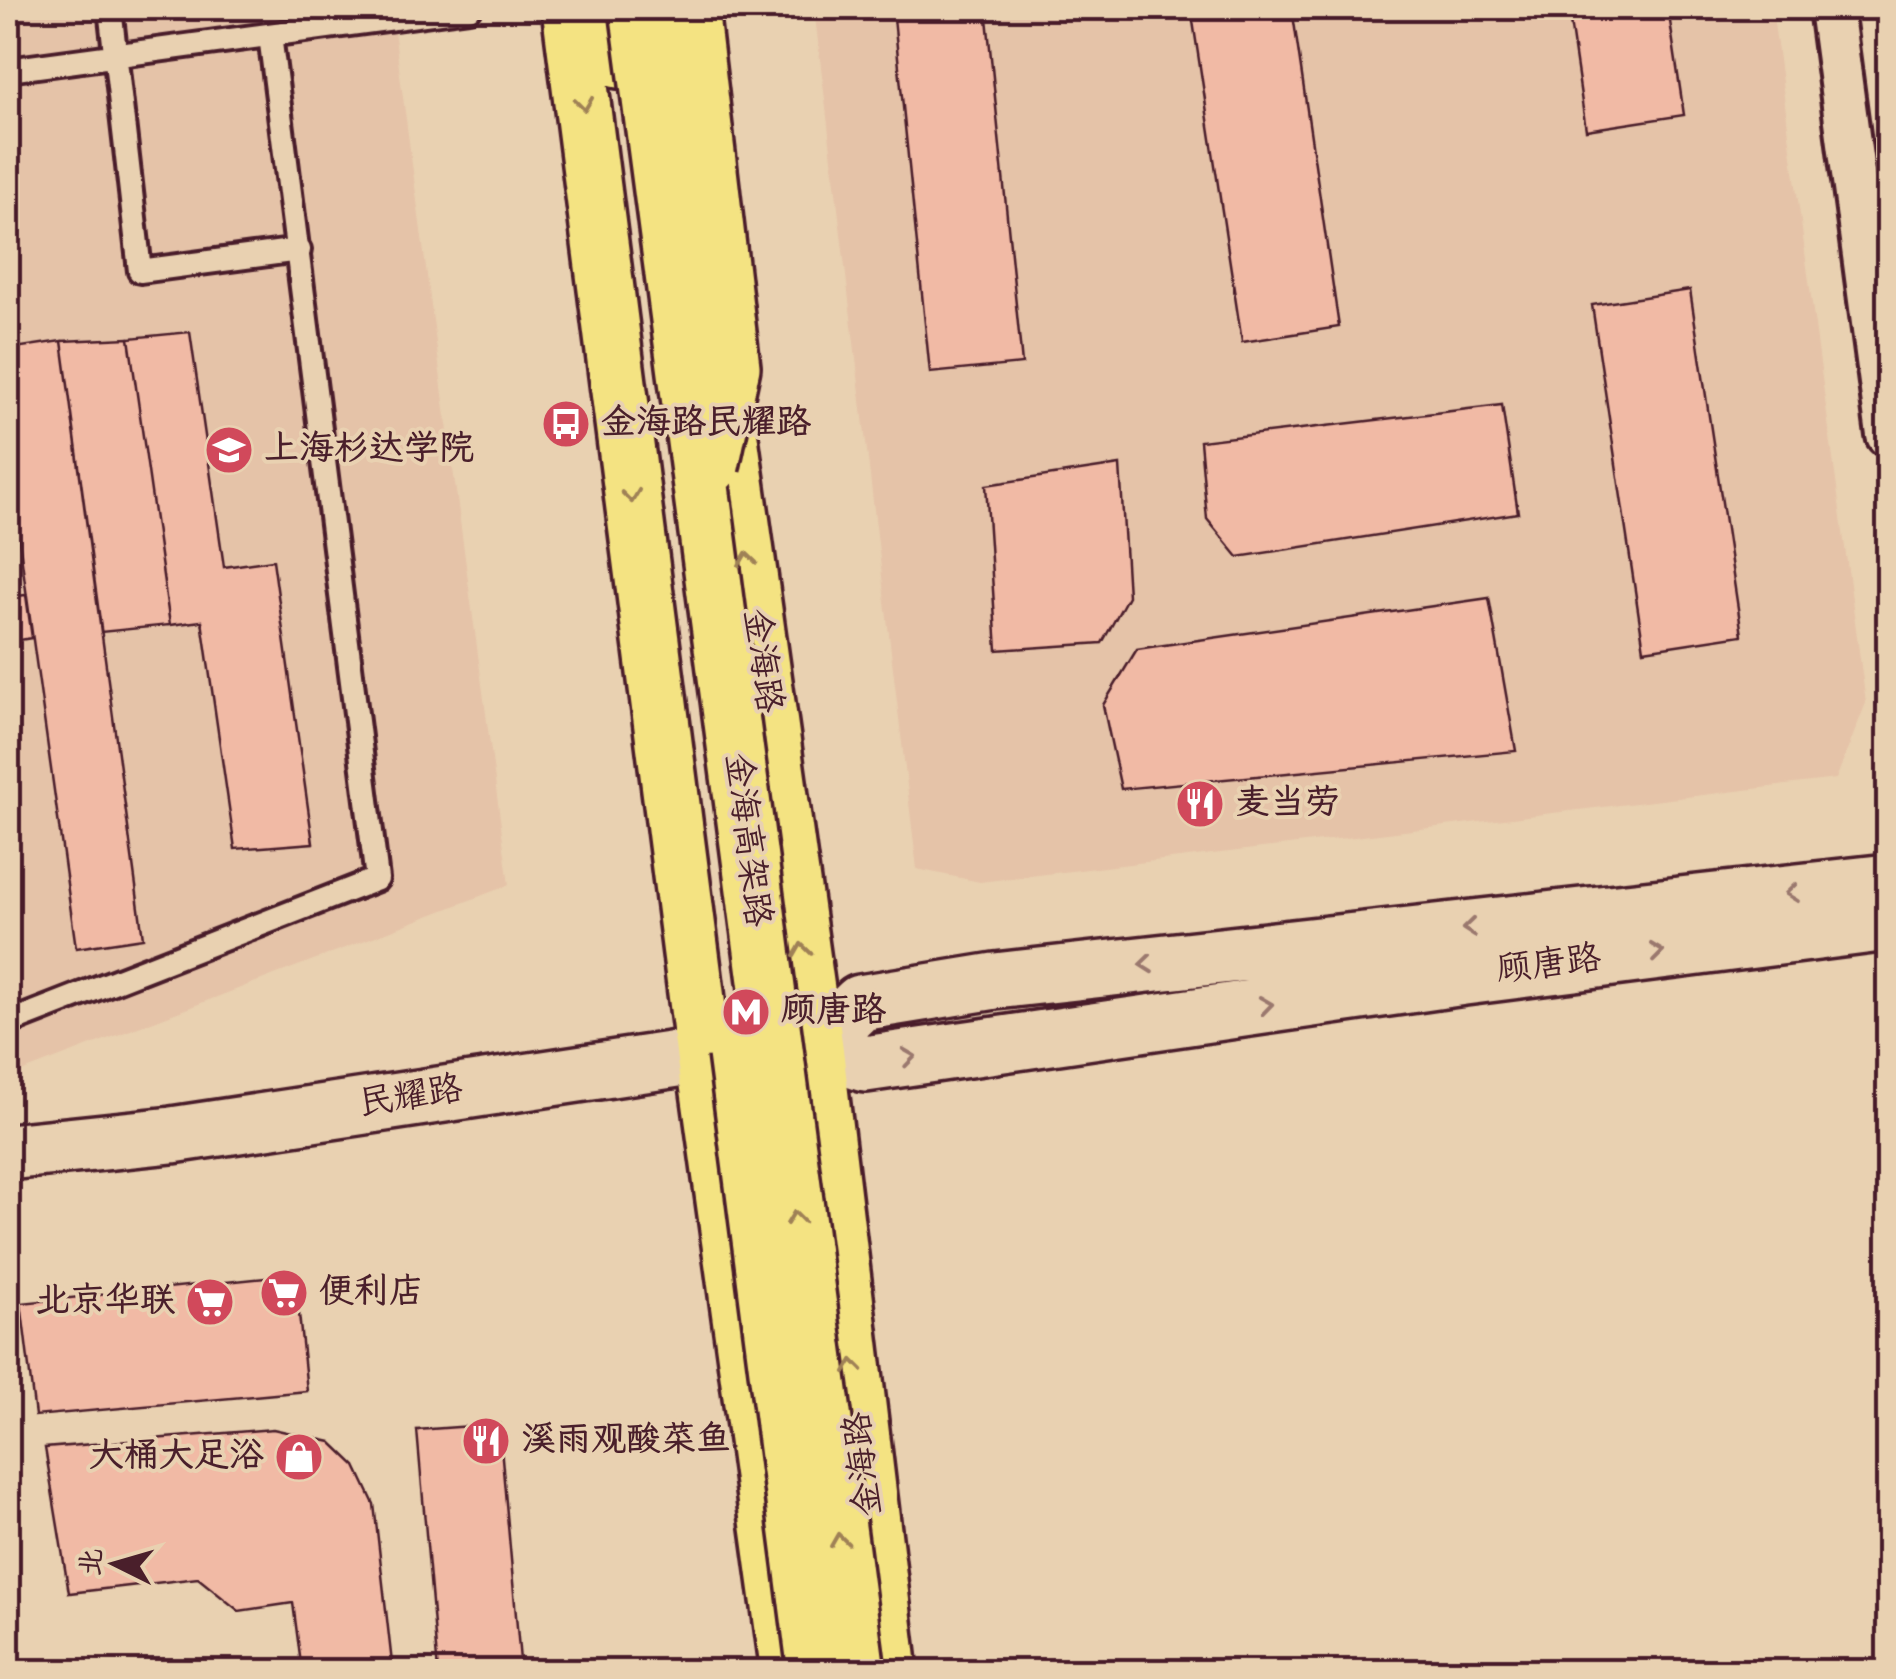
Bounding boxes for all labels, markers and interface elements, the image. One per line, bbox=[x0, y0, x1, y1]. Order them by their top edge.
one-way arrow bbox=[573, 96, 594, 112]
bus stop icon: 金海路民耀路 bbox=[540, 398, 592, 450]
place label: 金海路民耀路 bbox=[601, 399, 812, 450]
school or university icon: 上海杉达学院 bbox=[203, 424, 255, 476]
place label: 上海杉达学院 bbox=[264, 425, 474, 476]
one-way arrow bbox=[620, 488, 641, 505]
one-way arrow bbox=[737, 551, 758, 568]
street label: 金海路 bbox=[728, 605, 794, 717]
street label: 金海高架路 bbox=[710, 750, 782, 930]
restaurant icon: 麦当劳 bbox=[1174, 778, 1226, 830]
place label: 麦当劳 bbox=[1235, 779, 1340, 830]
one-way arrow bbox=[1783, 882, 1799, 903]
one-way arrow bbox=[1460, 917, 1476, 938]
street label: 顾唐路 bbox=[1494, 934, 1604, 998]
one-way arrow bbox=[792, 942, 813, 959]
one-way arrow bbox=[1649, 942, 1665, 963]
one-way arrow bbox=[1137, 953, 1153, 974]
metro station icon: 顾唐路 bbox=[720, 986, 772, 1038]
place label: 顾唐路 bbox=[781, 987, 887, 1038]
one-way arrow bbox=[1257, 996, 1274, 1017]
one-way arrow bbox=[901, 1048, 918, 1069]
street label: 民耀路 bbox=[355, 1065, 467, 1131]
one-way arrow bbox=[786, 1210, 807, 1226]
supermarket icon: 便利店 bbox=[258, 1267, 310, 1319]
place label: 便利店 bbox=[319, 1268, 424, 1319]
supermarket icon: 北京华联 bbox=[184, 1276, 236, 1328]
place label: 北京华联 bbox=[35, 1277, 175, 1328]
one-way arrow bbox=[843, 1358, 864, 1374]
street label: 金海路 bbox=[833, 1409, 897, 1519]
restaurant icon: 溪雨观酸菜鱼 bbox=[460, 1415, 512, 1467]
place label: 溪雨观酸菜鱼 bbox=[521, 1416, 731, 1467]
shop icon: 大桶大足浴 bbox=[273, 1431, 325, 1483]
place label: 大桶大足浴 bbox=[89, 1432, 264, 1483]
north arrow bbox=[65, 1514, 165, 1614]
one-way arrow bbox=[829, 1532, 850, 1549]
text: 北 bbox=[72, 1546, 115, 1578]

